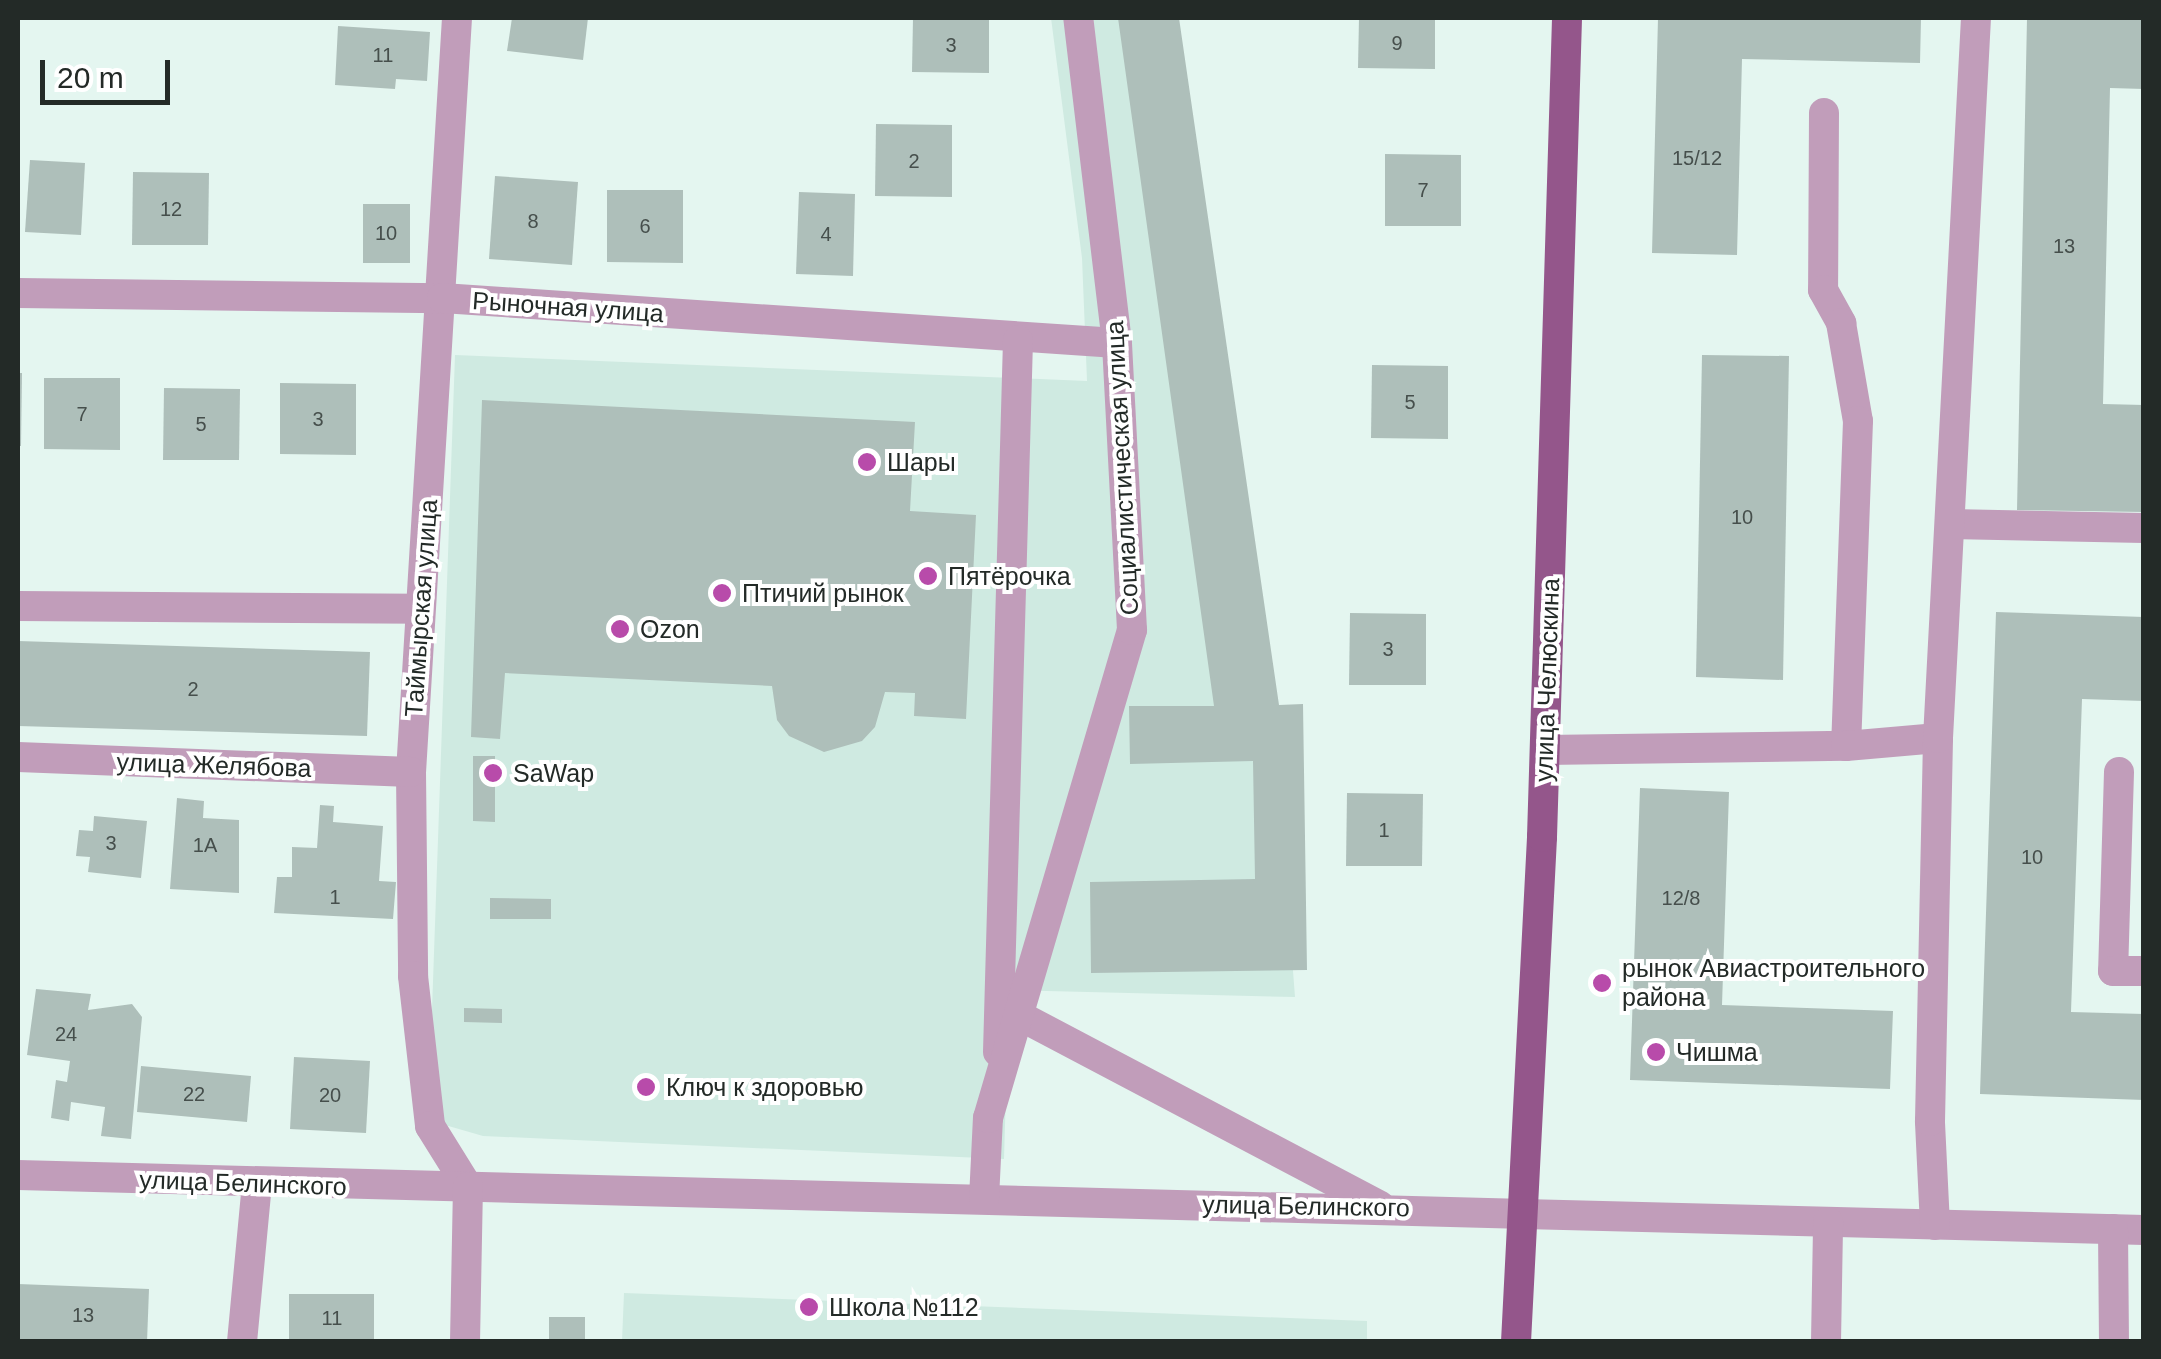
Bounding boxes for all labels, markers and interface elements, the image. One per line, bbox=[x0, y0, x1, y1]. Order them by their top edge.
house number: 9 bbox=[1391, 31, 1403, 55]
house number: 3 bbox=[945, 33, 957, 57]
scale bar bbox=[45, 40, 175, 102]
house number: 11 bbox=[373, 43, 393, 67]
text: 20 m bbox=[57, 61, 124, 94]
house number: 15/12 bbox=[1672, 146, 1722, 170]
house number: 2 bbox=[908, 149, 920, 173]
house number: 7 bbox=[1417, 178, 1429, 202]
house number: 12 bbox=[160, 197, 182, 221]
house number: 8 bbox=[527, 209, 539, 233]
house number: 6 bbox=[639, 214, 651, 238]
house number: 10 bbox=[375, 221, 397, 245]
house number: 4 bbox=[820, 222, 832, 246]
house number: 13 bbox=[2053, 234, 2075, 258]
street label: Рыночная улица bbox=[471, 285, 665, 329]
street label: Социалистическая улица bbox=[1099, 320, 1145, 616]
house number: 5 bbox=[1404, 390, 1416, 414]
house number: 7 bbox=[76, 402, 88, 426]
house number: 3 bbox=[312, 407, 324, 431]
house number: 5 bbox=[195, 412, 207, 436]
place label: Шары bbox=[887, 447, 956, 477]
marker: Шары bbox=[856, 451, 878, 473]
street label: Таймырская улица bbox=[398, 498, 444, 718]
house number: 10 bbox=[1731, 505, 1753, 529]
place label: Пятёрочка bbox=[948, 561, 1071, 591]
marker: Пятёрочка bbox=[917, 565, 939, 587]
place label: Птичий рынок bbox=[742, 578, 904, 608]
street label: улица Челюскина bbox=[1528, 578, 1566, 782]
marker: Птичий рынок bbox=[711, 582, 733, 604]
place label: Ozon bbox=[640, 614, 700, 644]
marker: Ozon bbox=[609, 618, 631, 640]
house number: 3 bbox=[1382, 637, 1394, 661]
house number: 2 bbox=[187, 677, 199, 701]
street label: улица Желябова bbox=[116, 747, 312, 783]
place label: SaWap bbox=[513, 758, 594, 788]
marker: SaWap bbox=[482, 762, 504, 784]
house number: 1 bbox=[1378, 818, 1390, 842]
house number: 3 bbox=[105, 831, 117, 855]
house number: 1А bbox=[193, 833, 217, 857]
house number: 10 bbox=[2021, 845, 2043, 869]
house number: 1 bbox=[329, 885, 341, 909]
house number: 12/8 bbox=[1662, 886, 1700, 910]
place label: рынок Авиастроительного района bbox=[1622, 954, 1925, 1013]
marker: рынок Авиастроительного района bbox=[1591, 972, 1613, 994]
house number: 24 bbox=[55, 1022, 77, 1046]
place label: Чишма bbox=[1676, 1037, 1758, 1067]
marker: Чишма bbox=[1645, 1041, 1667, 1063]
place label: Ключ к здоровью bbox=[666, 1072, 863, 1102]
marker: Ключ к здоровью bbox=[635, 1076, 657, 1098]
house number: 22 bbox=[183, 1082, 205, 1106]
house number: 20 bbox=[319, 1083, 341, 1107]
street label: улица Белинского bbox=[139, 1164, 347, 1202]
street label: улица Белинского bbox=[1202, 1189, 1410, 1223]
place label: Школа №112 bbox=[829, 1292, 979, 1322]
marker: Школа №112 bbox=[798, 1296, 820, 1318]
house number: 13 bbox=[72, 1303, 94, 1327]
house number: 11 bbox=[322, 1306, 342, 1330]

